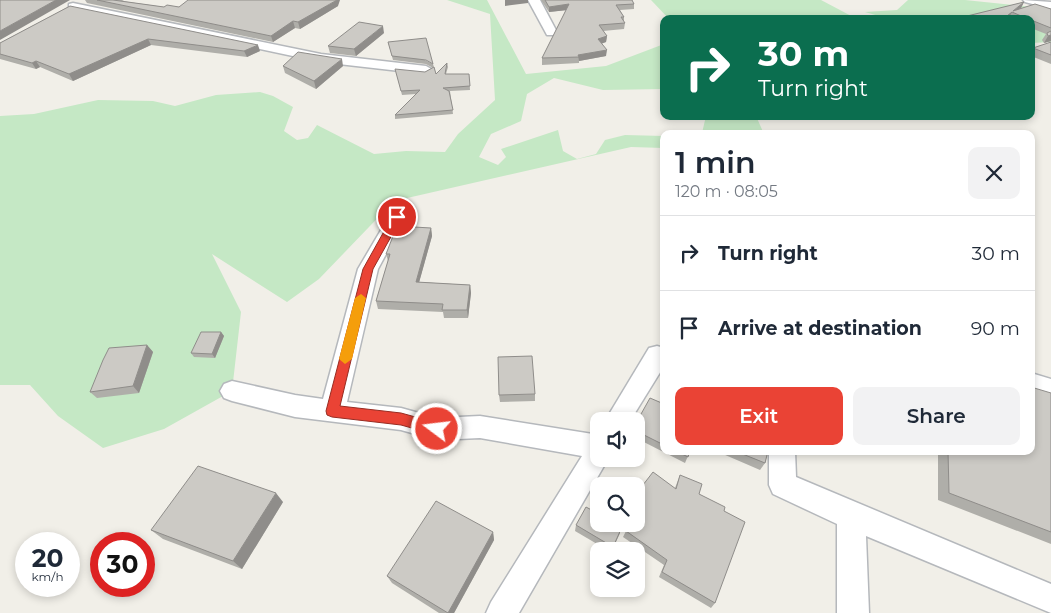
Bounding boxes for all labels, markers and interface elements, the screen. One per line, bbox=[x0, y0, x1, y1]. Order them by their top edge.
text: 30 m bbox=[758, 32, 849, 75]
icon: right bbox=[675, 35, 740, 100]
text: Turn right bbox=[758, 75, 868, 102]
text: 1 min bbox=[675, 144, 756, 181]
button: close bbox=[968, 147, 1020, 199]
text: 120 m · 08:05 bbox=[675, 182, 778, 201]
pin bbox=[376, 196, 418, 238]
icon: arrive bbox=[383, 203, 411, 231]
icon: right bbox=[675, 239, 703, 267]
text: Turn right bbox=[718, 242, 818, 265]
text: 30 m bbox=[972, 242, 1020, 265]
icon: arrive bbox=[675, 314, 703, 342]
text: Arrive at destination bbox=[718, 317, 922, 340]
text: 90 m bbox=[971, 317, 1020, 340]
button: Exit bbox=[675, 387, 843, 445]
button: Share bbox=[853, 387, 1020, 445]
position arrow bbox=[410, 402, 462, 454]
map controls bbox=[590, 412, 645, 597]
button: sound bbox=[590, 412, 645, 467]
button: search bbox=[590, 477, 645, 532]
speed limit sign: 30 bbox=[90, 532, 155, 597]
button: layers bbox=[590, 542, 645, 597]
text: 20 bbox=[32, 543, 63, 573]
text: km/h bbox=[31, 569, 64, 584]

